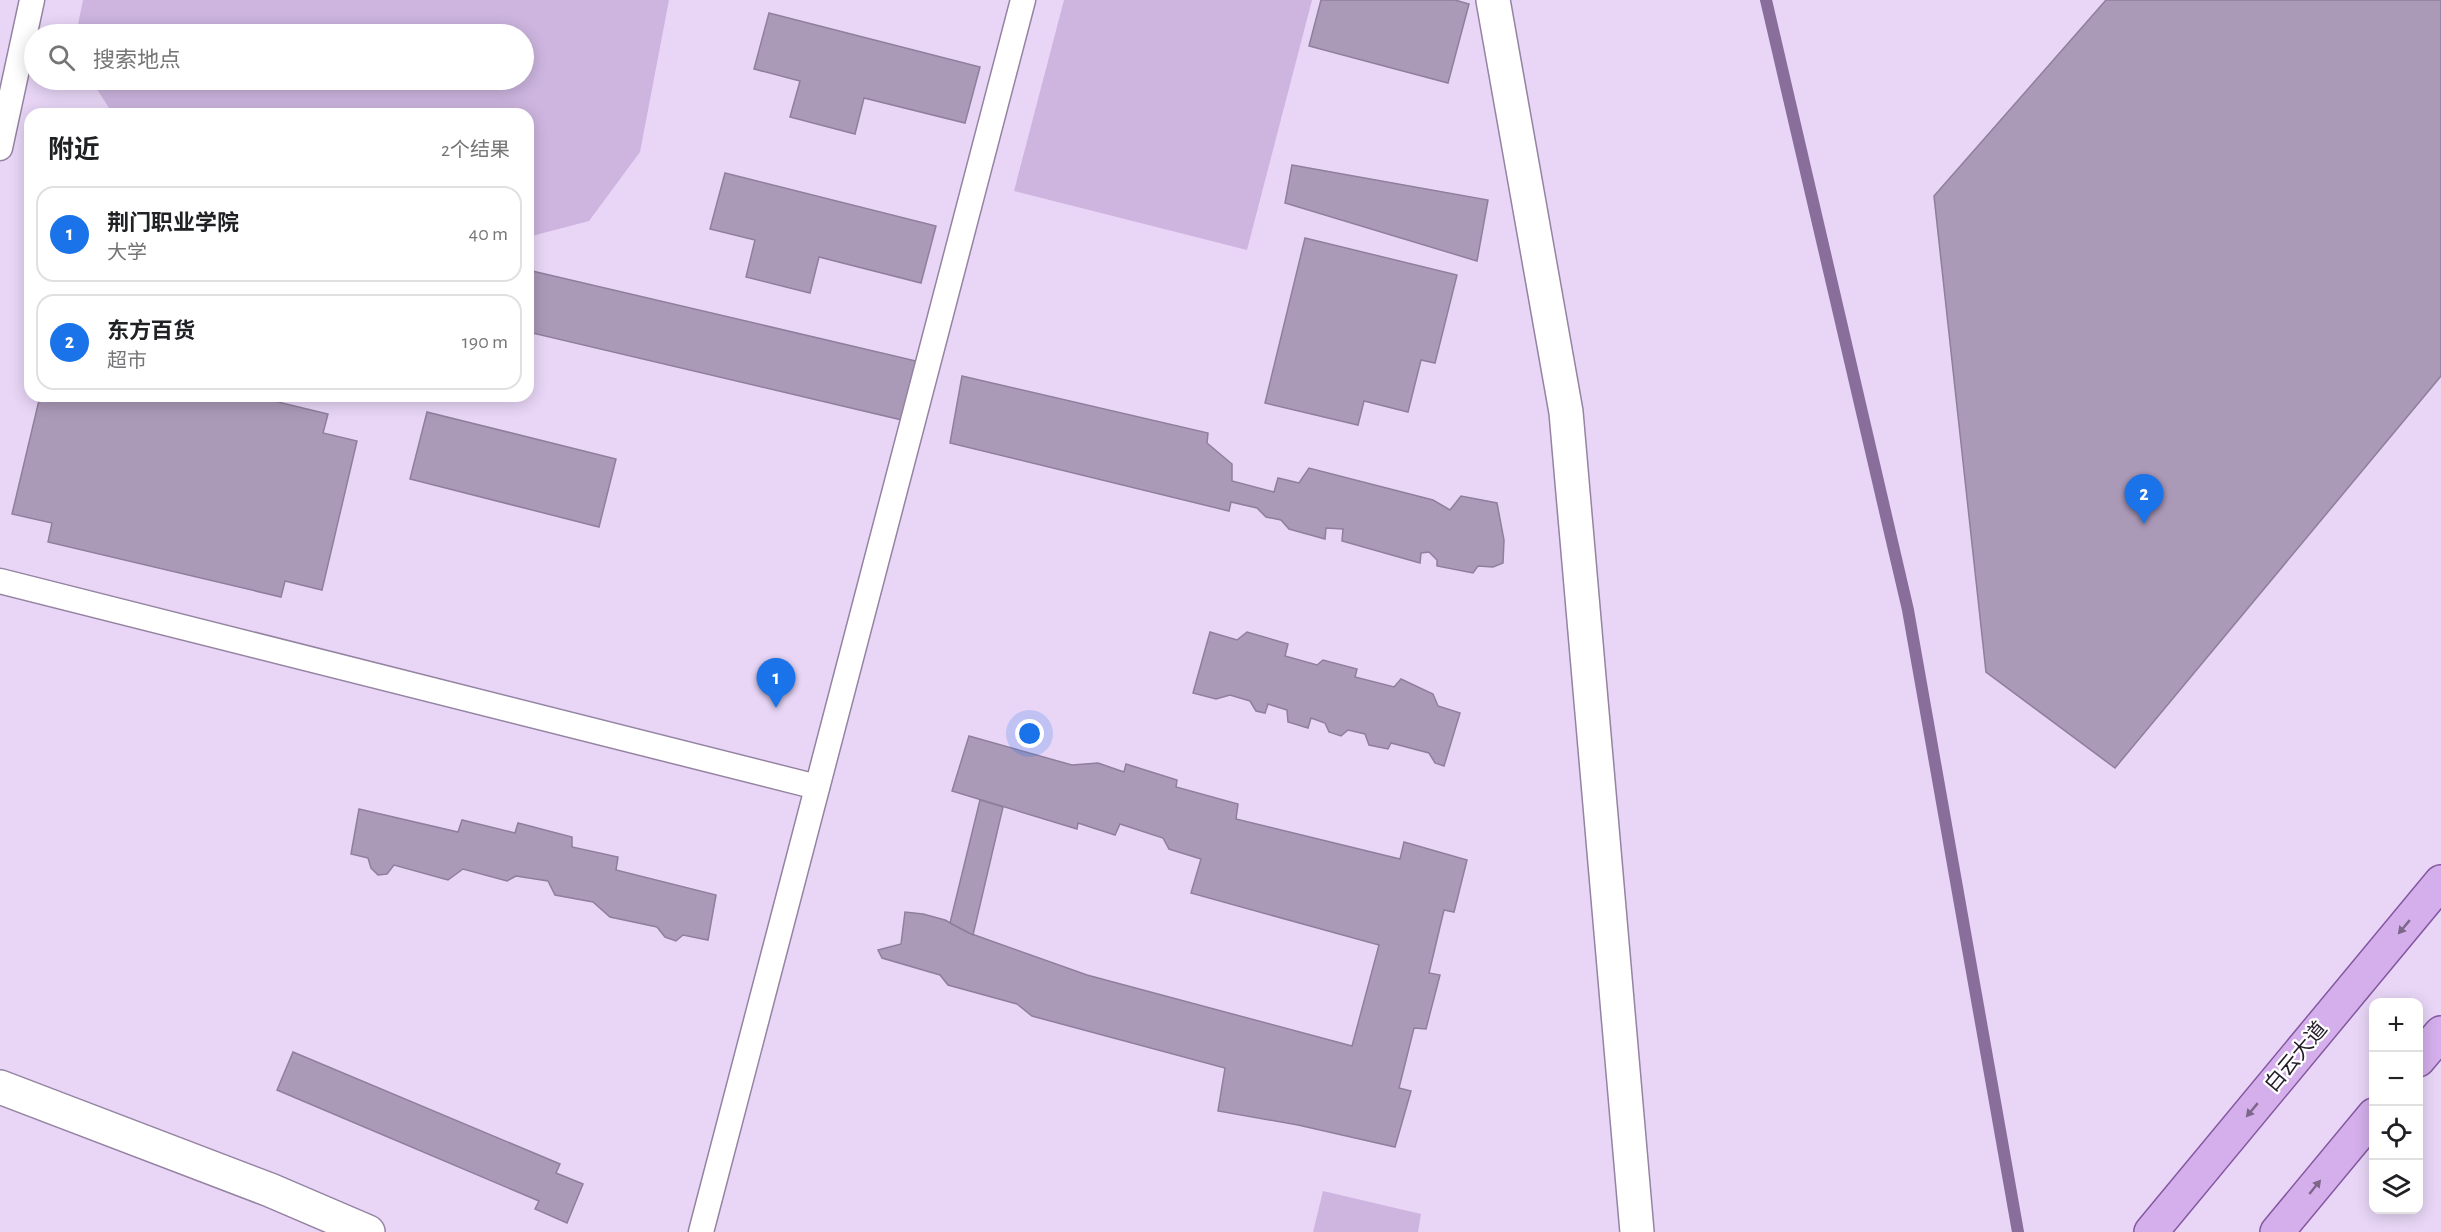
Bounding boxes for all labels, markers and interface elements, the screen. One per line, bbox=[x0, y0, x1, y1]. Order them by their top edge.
search box bbox=[24, 24, 534, 90]
icon: search bbox=[45, 41, 78, 74]
text: 搜索地点 bbox=[93, 49, 181, 71]
text: 附近 bbox=[48, 137, 100, 163]
text: 2个结果 bbox=[441, 140, 510, 160]
text: 荆门职业学院 bbox=[107, 212, 239, 234]
text: 1 bbox=[66, 224, 73, 244]
text: 40 m bbox=[469, 224, 508, 244]
text: 大学 bbox=[107, 243, 147, 263]
text: 东方百货 bbox=[107, 320, 195, 342]
text: 2 bbox=[65, 332, 74, 352]
text: 190 m bbox=[462, 332, 508, 352]
text: 超市 bbox=[107, 351, 147, 371]
pin: 2 bbox=[2124, 474, 2164, 524]
pin: 1 bbox=[756, 658, 796, 708]
your location bbox=[1015, 719, 1044, 748]
one-way arrow bbox=[2397, 919, 2410, 935]
map controls bbox=[2369, 998, 2423, 1214]
button: + bbox=[2369, 998, 2423, 1052]
street label: 白云大道 bbox=[2260, 1017, 2331, 1096]
button: − bbox=[2369, 1052, 2423, 1106]
one-way arrow bbox=[2246, 1102, 2259, 1118]
button: locate bbox=[2369, 1106, 2423, 1160]
button: layers bbox=[2369, 1160, 2423, 1214]
one-way arrow bbox=[2308, 1179, 2321, 1195]

